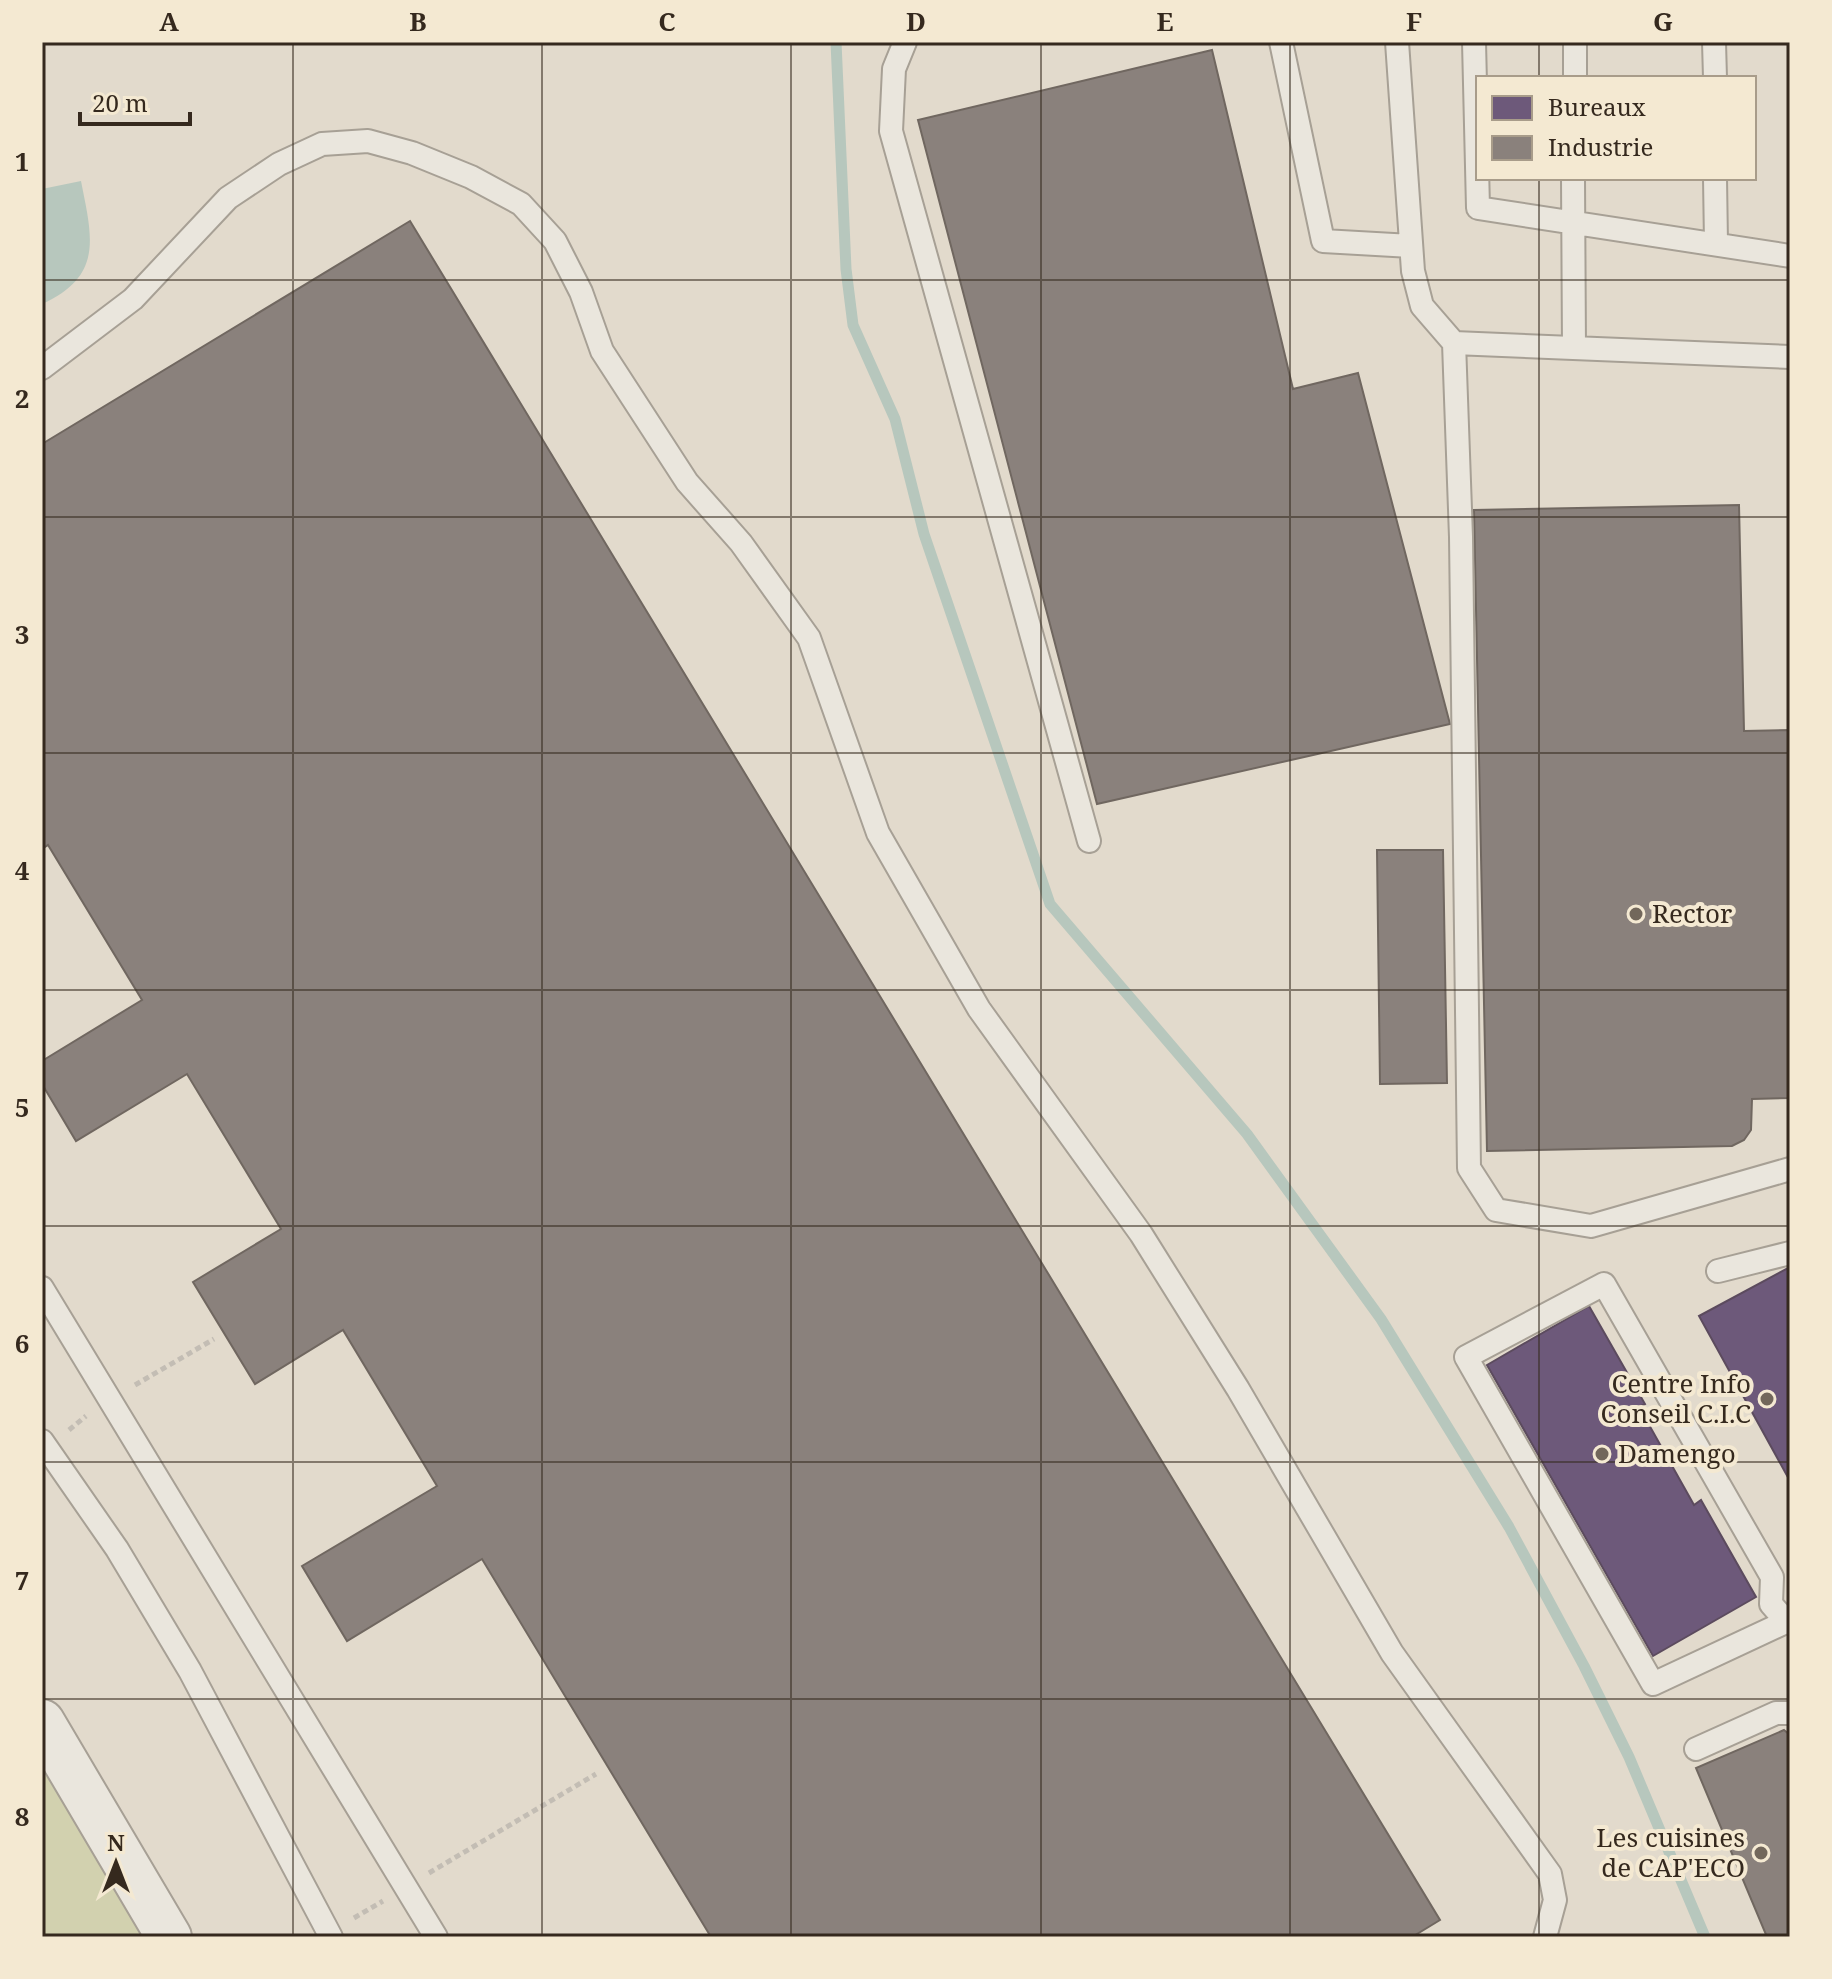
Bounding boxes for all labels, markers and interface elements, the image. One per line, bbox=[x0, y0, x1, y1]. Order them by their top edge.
text: A bbox=[159, 3, 179, 39]
text: B bbox=[409, 3, 427, 39]
text: C bbox=[658, 3, 676, 39]
text: D bbox=[906, 3, 926, 39]
text: E bbox=[1157, 3, 1174, 39]
text: F bbox=[1406, 3, 1422, 39]
text: G bbox=[1653, 3, 1673, 39]
scale bar bbox=[80, 76, 190, 126]
legend bbox=[1476, 76, 1756, 180]
text: 20 m bbox=[92, 86, 148, 119]
text: Bureaux bbox=[1548, 90, 1646, 123]
text: Industrie bbox=[1548, 130, 1653, 163]
text: 1 bbox=[15, 143, 29, 179]
text: 2 bbox=[15, 380, 29, 416]
text: 3 bbox=[15, 616, 29, 652]
text: 4 bbox=[15, 852, 30, 888]
place label: Rector bbox=[1652, 895, 1732, 931]
marker: Rector bbox=[1627, 905, 1645, 923]
text: 5 bbox=[15, 1089, 29, 1125]
text: 6 bbox=[15, 1325, 29, 1361]
place label: Centre Info Conseil C.I.C bbox=[1601, 1365, 1751, 1431]
marker: Centre Info Conseil C.I.C bbox=[1758, 1390, 1776, 1408]
place label: Damengo bbox=[1618, 1435, 1736, 1471]
marker: Damengo bbox=[1593, 1445, 1611, 1463]
text: 7 bbox=[15, 1562, 29, 1598]
text: 8 bbox=[15, 1798, 29, 1834]
place label: Les cuisines de CAP'ECO bbox=[1596, 1819, 1745, 1885]
north arrow bbox=[76, 1823, 156, 1903]
text: N bbox=[107, 1827, 125, 1857]
marker: Les cuisines de CAP'ECO bbox=[1752, 1844, 1770, 1862]

